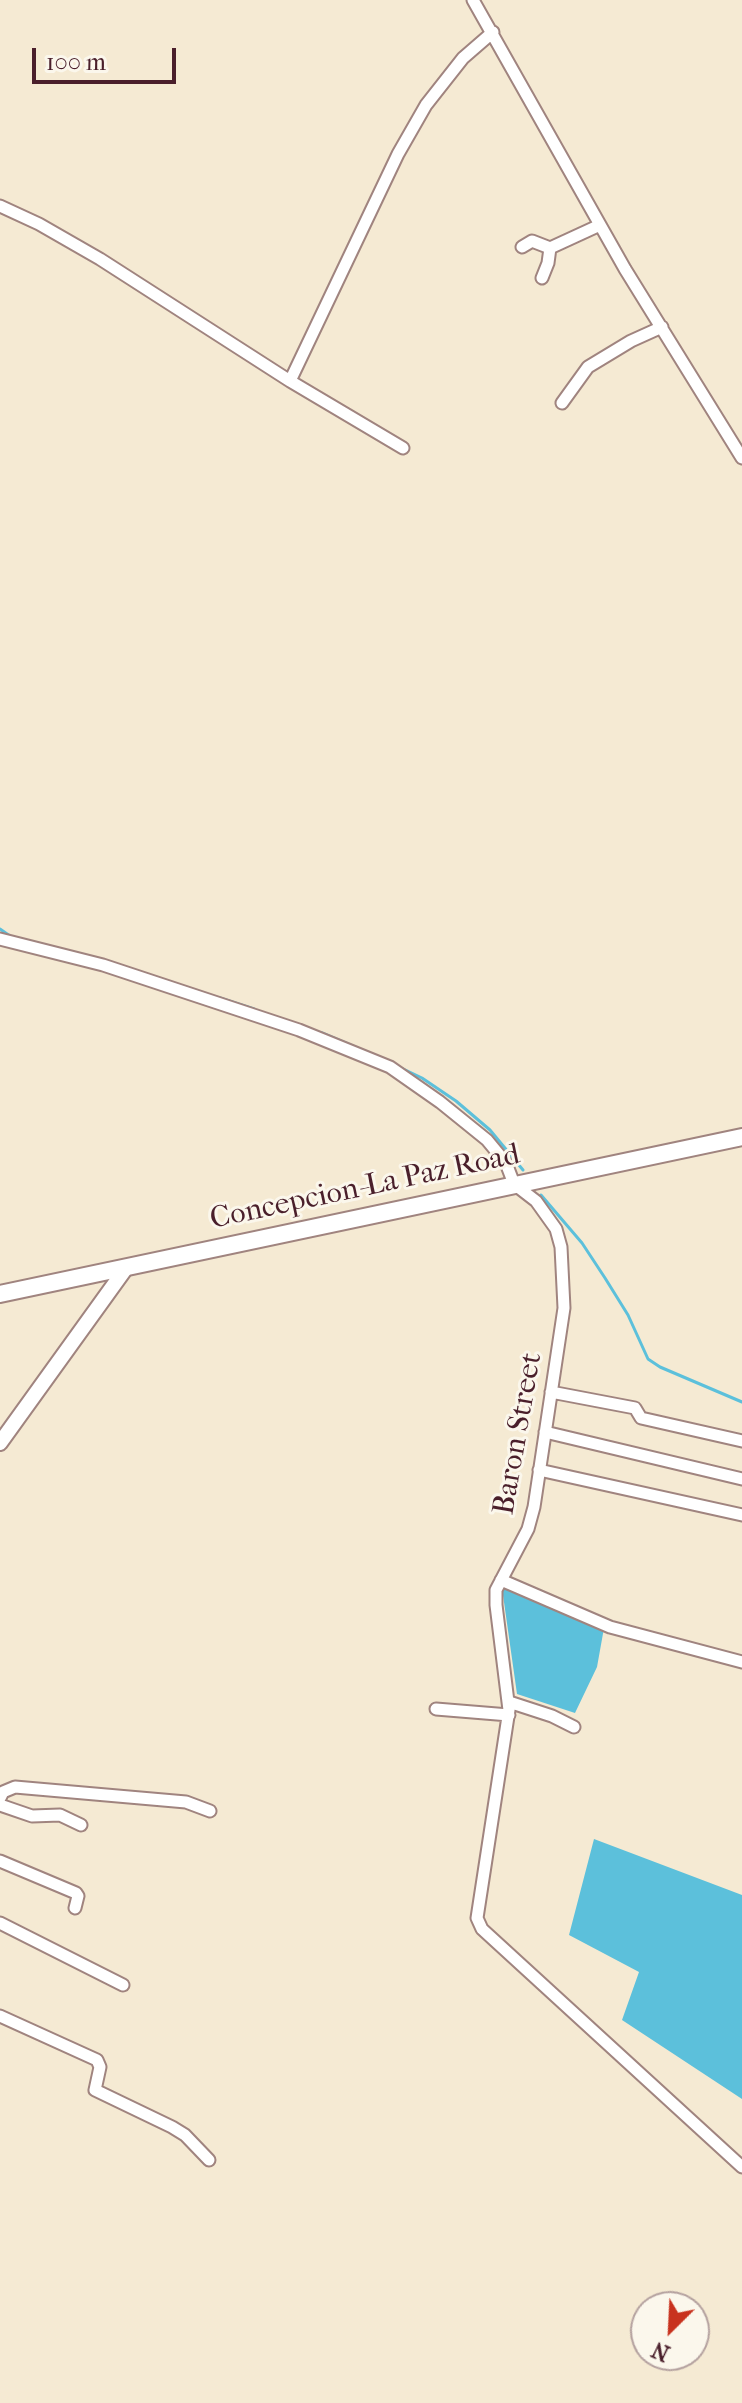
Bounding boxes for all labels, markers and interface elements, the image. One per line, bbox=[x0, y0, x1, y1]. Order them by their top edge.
scale bar bbox=[36, 32, 180, 82]
text: 100 m bbox=[46, 48, 106, 76]
street label: Concepcion-La Paz Road bbox=[207, 1138, 523, 1238]
street label: Baron Street bbox=[487, 1350, 551, 1518]
north arrow bbox=[630, 2291, 710, 2371]
text: N bbox=[648, 2336, 674, 2366]

